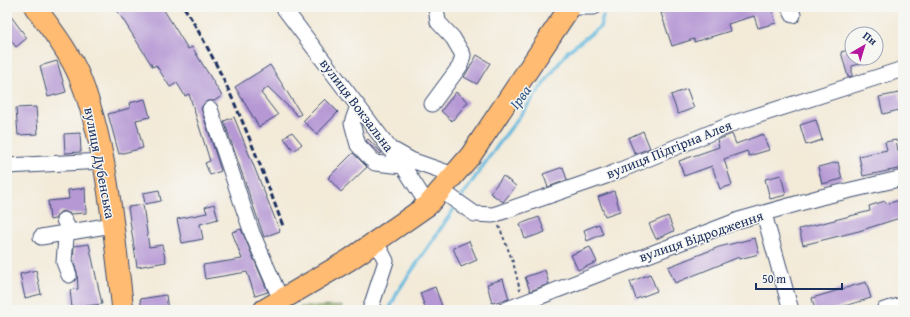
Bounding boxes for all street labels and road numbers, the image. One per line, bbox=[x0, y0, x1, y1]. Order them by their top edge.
street label: вулиця Вокзальна bbox=[315, 54, 399, 156]
street label: вулиця Дубенська bbox=[79, 106, 121, 221]
street label: вулиця Підгірна Алея bbox=[603, 115, 735, 183]
street label: вулиця Відродження bbox=[636, 205, 766, 267]

